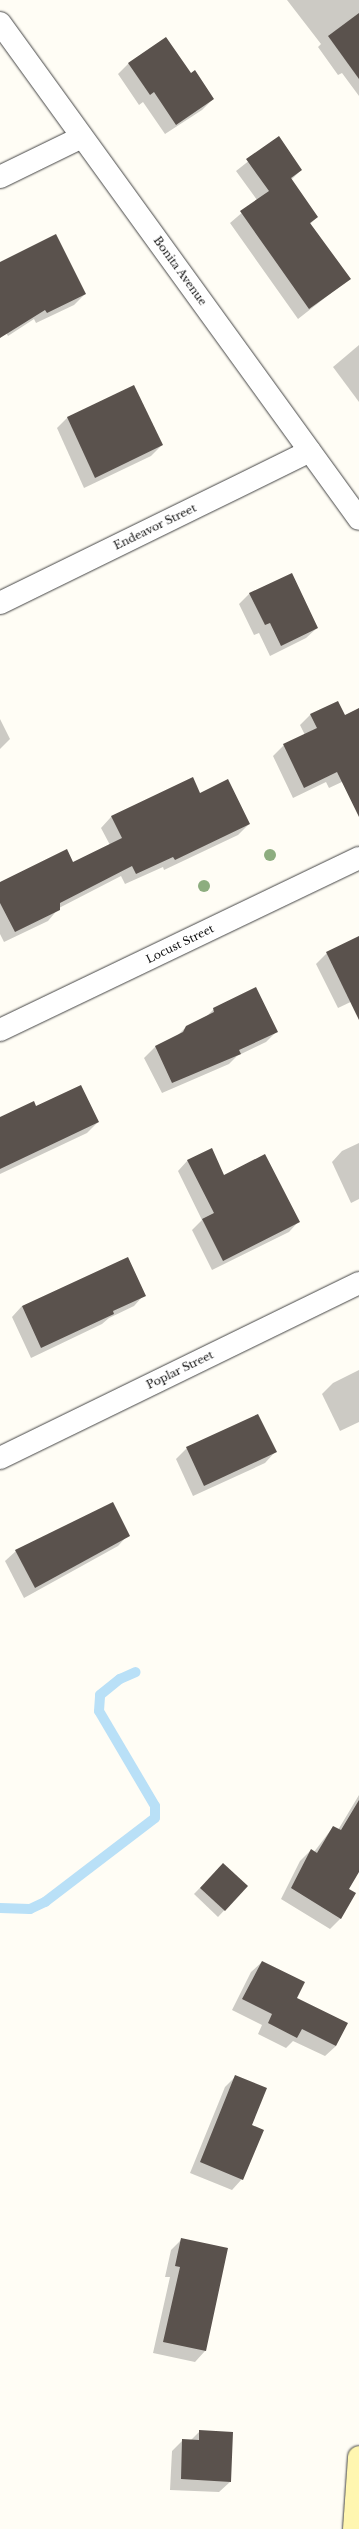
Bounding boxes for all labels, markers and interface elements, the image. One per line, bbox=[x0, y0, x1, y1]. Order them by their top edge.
street label: Bonita Avenue bbox=[150, 234, 210, 308]
street label: Endeavor Street bbox=[112, 501, 198, 553]
street label: Locust Street bbox=[144, 922, 216, 966]
street label: Poplar Street bbox=[144, 1348, 216, 1392]

